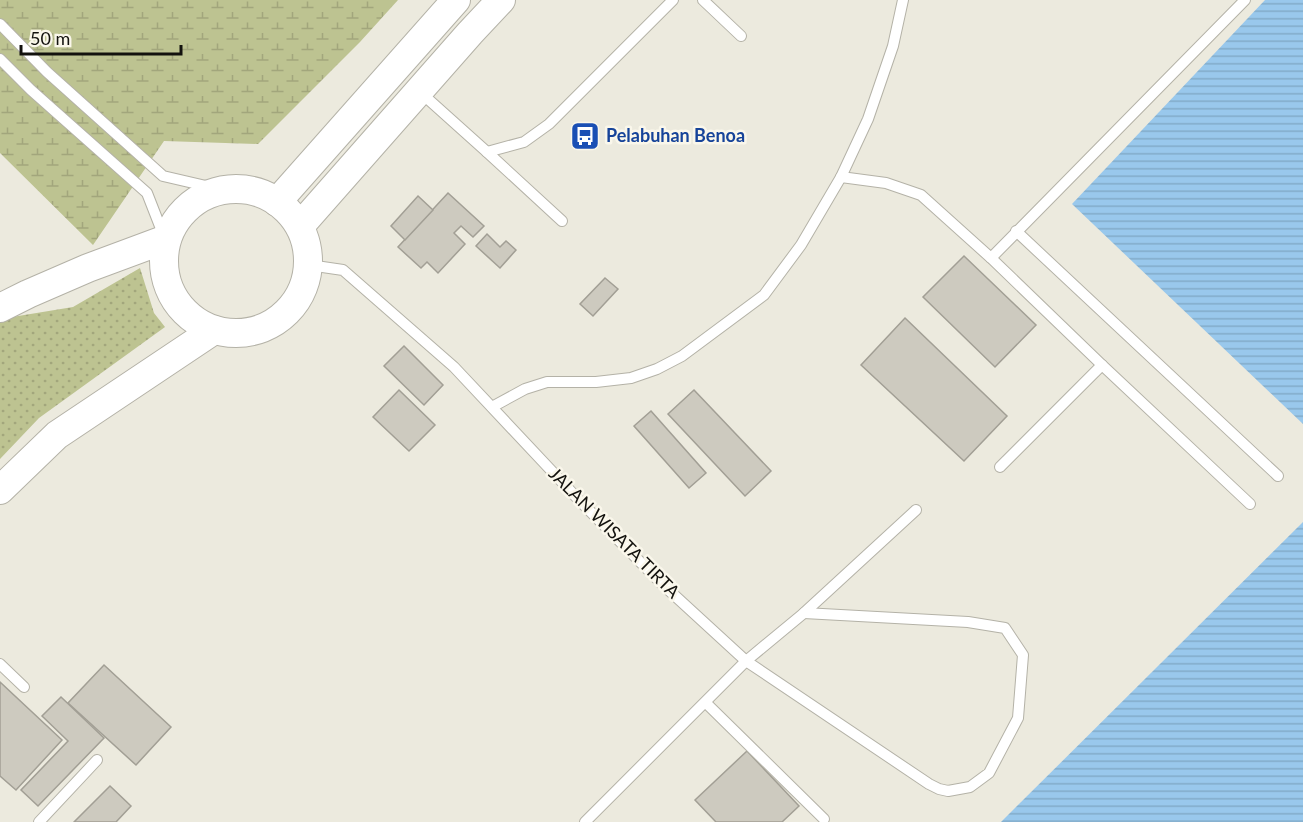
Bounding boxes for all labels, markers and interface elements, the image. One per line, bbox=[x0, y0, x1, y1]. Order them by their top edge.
scale bar bbox=[21, 18, 182, 56]
text: 50 m bbox=[30, 27, 70, 49]
bus stop icon: Pelabuhan Benoa bbox=[569, 120, 601, 152]
place label: Pelabuhan Benoa bbox=[606, 124, 745, 146]
street label: JALAN WISATA TIRTA bbox=[545, 462, 685, 603]

